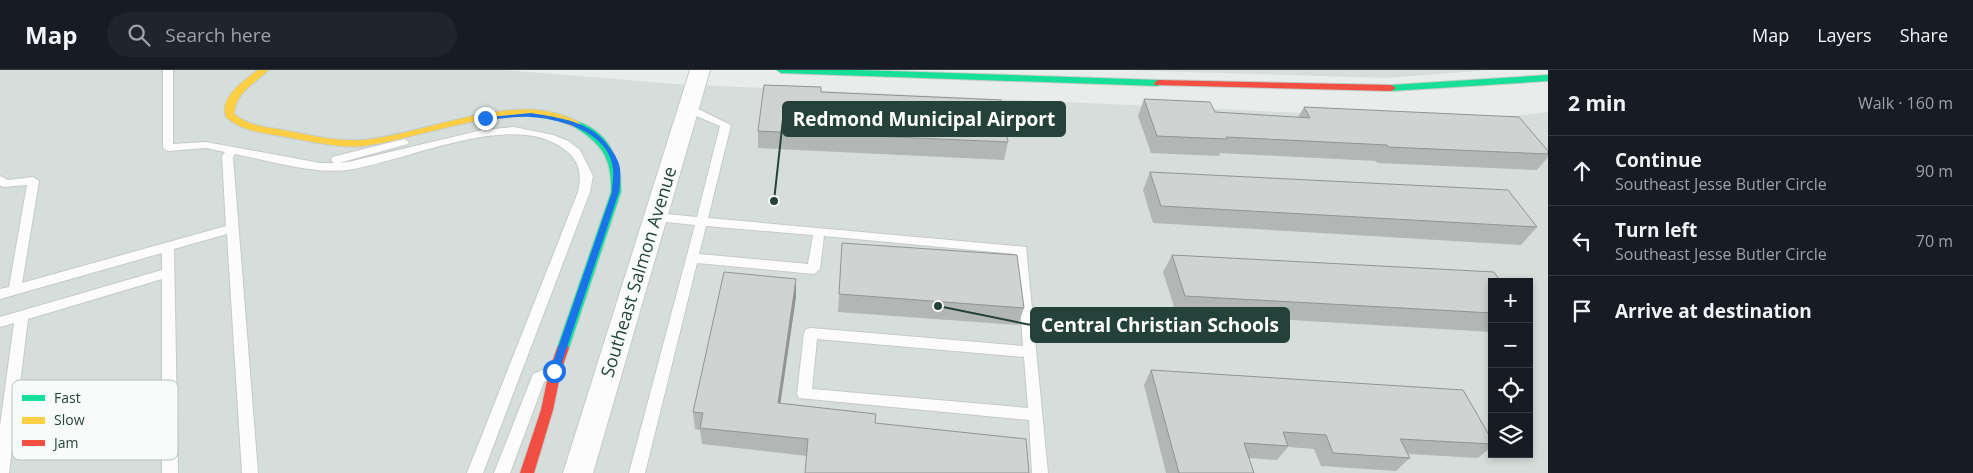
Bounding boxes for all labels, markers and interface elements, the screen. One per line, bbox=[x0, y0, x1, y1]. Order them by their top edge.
search box bbox=[107, 12, 457, 57]
text: Map bbox=[25, 18, 77, 51]
icon: search bbox=[125, 21, 153, 49]
text: Search here bbox=[165, 22, 271, 48]
text: Map bbox=[1752, 23, 1789, 47]
text: Layers bbox=[1817, 23, 1872, 47]
text: Share bbox=[1900, 23, 1948, 47]
text: 2 min bbox=[1568, 89, 1626, 117]
text: Walk · 160 m bbox=[1858, 92, 1953, 114]
callout: Redmond Municipal Airport bbox=[783, 102, 1065, 136]
text: Redmond Municipal Airport bbox=[793, 106, 1055, 132]
route end bbox=[474, 107, 497, 130]
text: Continue bbox=[1615, 147, 1702, 173]
icon: ahead bbox=[1568, 157, 1596, 185]
text: 90 m bbox=[1916, 160, 1953, 182]
street label: Southeast Salmon Avenue bbox=[595, 163, 682, 380]
text: Southeast Jesse Butler Circle bbox=[1615, 173, 1827, 195]
text: Turn left bbox=[1615, 217, 1697, 243]
icon: left bbox=[1568, 227, 1596, 255]
text: 70 m bbox=[1916, 230, 1953, 252]
text: Southeast Jesse Butler Circle bbox=[1615, 243, 1827, 265]
map controls bbox=[1488, 278, 1533, 458]
button: + bbox=[1488, 278, 1533, 323]
icon: arrive bbox=[1568, 297, 1596, 325]
text: Arrive at destination bbox=[1615, 298, 1812, 324]
callout: Central Christian Schools bbox=[1031, 308, 1289, 342]
text: Central Christian Schools bbox=[1041, 312, 1279, 338]
button: − bbox=[1488, 323, 1533, 368]
route start bbox=[543, 360, 566, 383]
button: locate bbox=[1488, 368, 1533, 413]
legend bbox=[12, 380, 178, 460]
text: Fast bbox=[54, 388, 81, 407]
text: Slow bbox=[54, 410, 85, 429]
button: layers bbox=[1488, 413, 1533, 458]
text: Jam bbox=[52, 433, 79, 452]

